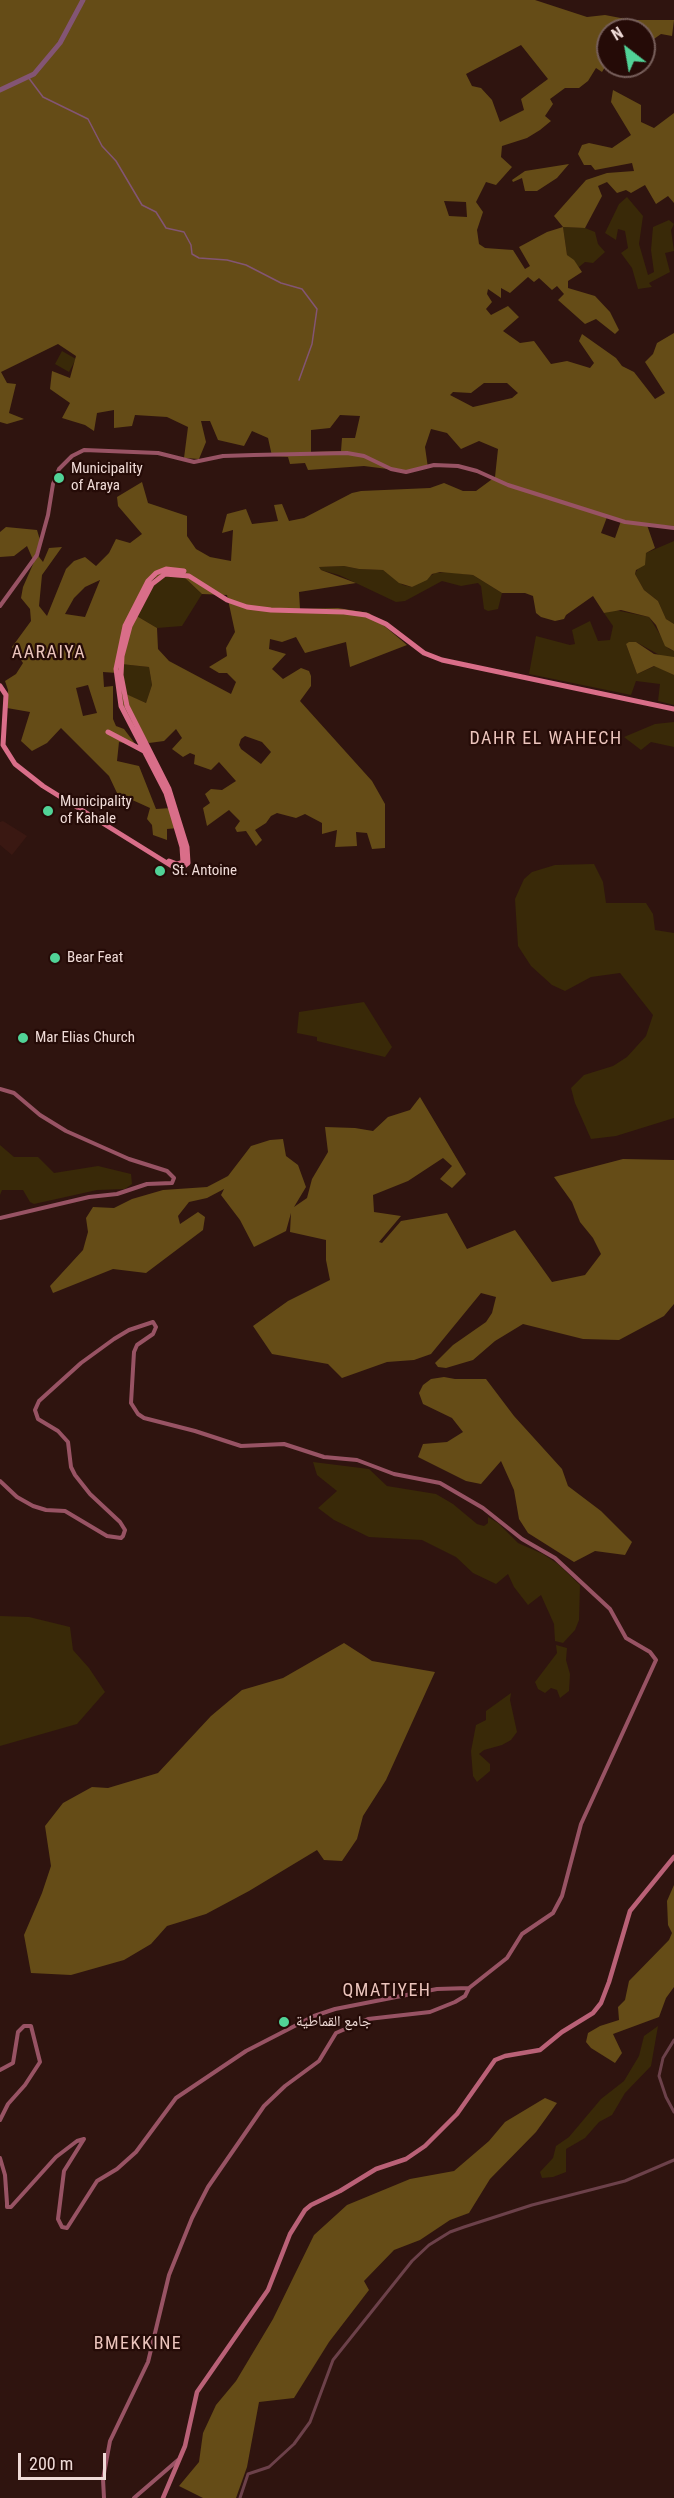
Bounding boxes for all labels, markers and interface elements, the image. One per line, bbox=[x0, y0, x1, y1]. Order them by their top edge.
north arrow bbox=[596, 18, 656, 78]
text: N bbox=[608, 23, 627, 45]
place label: Municipality of Araya bbox=[71, 460, 143, 495]
marker: Municipality of Araya bbox=[52, 471, 66, 485]
district label: AARAIYA bbox=[12, 642, 86, 664]
district label: DAHR EL WAHECH bbox=[469, 728, 623, 750]
place label: Municipality of Kahale bbox=[60, 793, 132, 828]
marker: Municipality of Kahale bbox=[41, 804, 55, 818]
place label: St. Antoine bbox=[172, 862, 237, 880]
marker: St. Antoine bbox=[153, 864, 167, 878]
place label: Bear Feat bbox=[67, 949, 123, 967]
marker: Bear Feat bbox=[48, 951, 62, 965]
place label: Mar Elias Church bbox=[35, 1029, 135, 1047]
marker: Mar Elias Church bbox=[16, 1031, 30, 1045]
district label: QMATIYEH bbox=[342, 1980, 432, 2002]
place label: جامع القماطية bbox=[296, 2013, 371, 2031]
marker: جامع القماطية bbox=[277, 2015, 291, 2029]
district label: BMEKKINE bbox=[94, 2333, 182, 2355]
scale bar bbox=[21, 2441, 110, 2479]
text: 200 m bbox=[29, 2453, 73, 2474]

